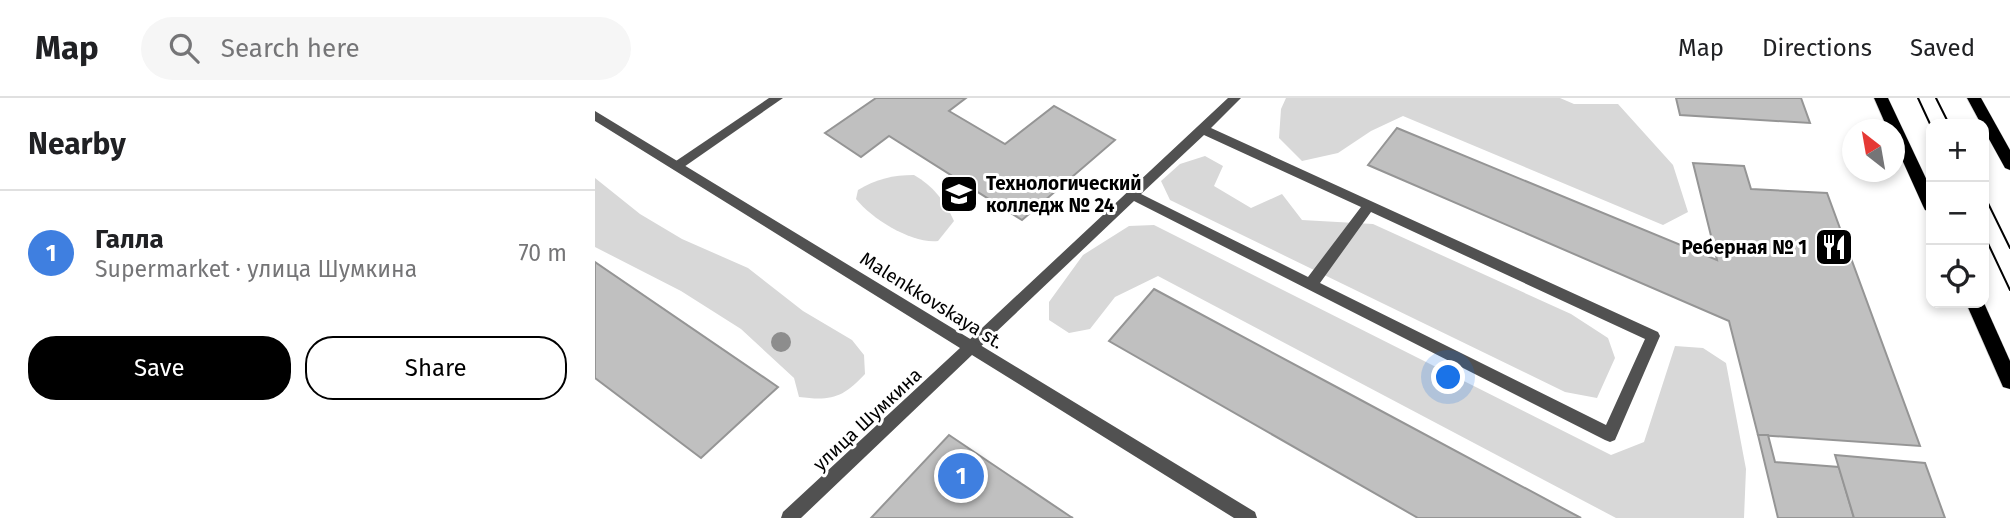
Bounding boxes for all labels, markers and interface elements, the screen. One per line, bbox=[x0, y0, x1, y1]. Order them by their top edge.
search box bbox=[141, 17, 631, 80]
text: Map bbox=[35, 28, 99, 68]
icon: search bbox=[165, 29, 203, 67]
text: Search here bbox=[221, 33, 360, 64]
text: Map bbox=[1678, 34, 1724, 62]
text: Directions bbox=[1762, 34, 1872, 62]
text: Saved bbox=[1910, 34, 1975, 62]
north arrow bbox=[1842, 119, 1905, 182]
map controls bbox=[1926, 119, 1989, 308]
button: + bbox=[1926, 119, 1989, 182]
text: Nearby bbox=[28, 126, 126, 162]
place label: Технологический колледж № 24 bbox=[986, 172, 1142, 217]
school or university icon: Технологический колледж № 24 bbox=[938, 173, 980, 215]
button: − bbox=[1926, 182, 1989, 245]
text: Галла bbox=[95, 224, 164, 255]
restaurant icon: Реберная № 1 bbox=[1813, 226, 1855, 268]
place label: Реберная № 1 bbox=[1681, 236, 1807, 259]
text: 1 bbox=[46, 239, 56, 267]
text: 70 m bbox=[518, 239, 567, 267]
button: locate bbox=[1926, 245, 1989, 308]
street label: Malenkkovskaya st. bbox=[856, 247, 1008, 354]
text: Supermarket · улица Шумкина bbox=[95, 255, 417, 283]
button: Save bbox=[28, 336, 291, 400]
button: Share bbox=[305, 336, 567, 400]
your location bbox=[1431, 360, 1465, 394]
street label: улица Шумкина bbox=[808, 363, 927, 476]
pin: 1 bbox=[938, 450, 984, 502]

